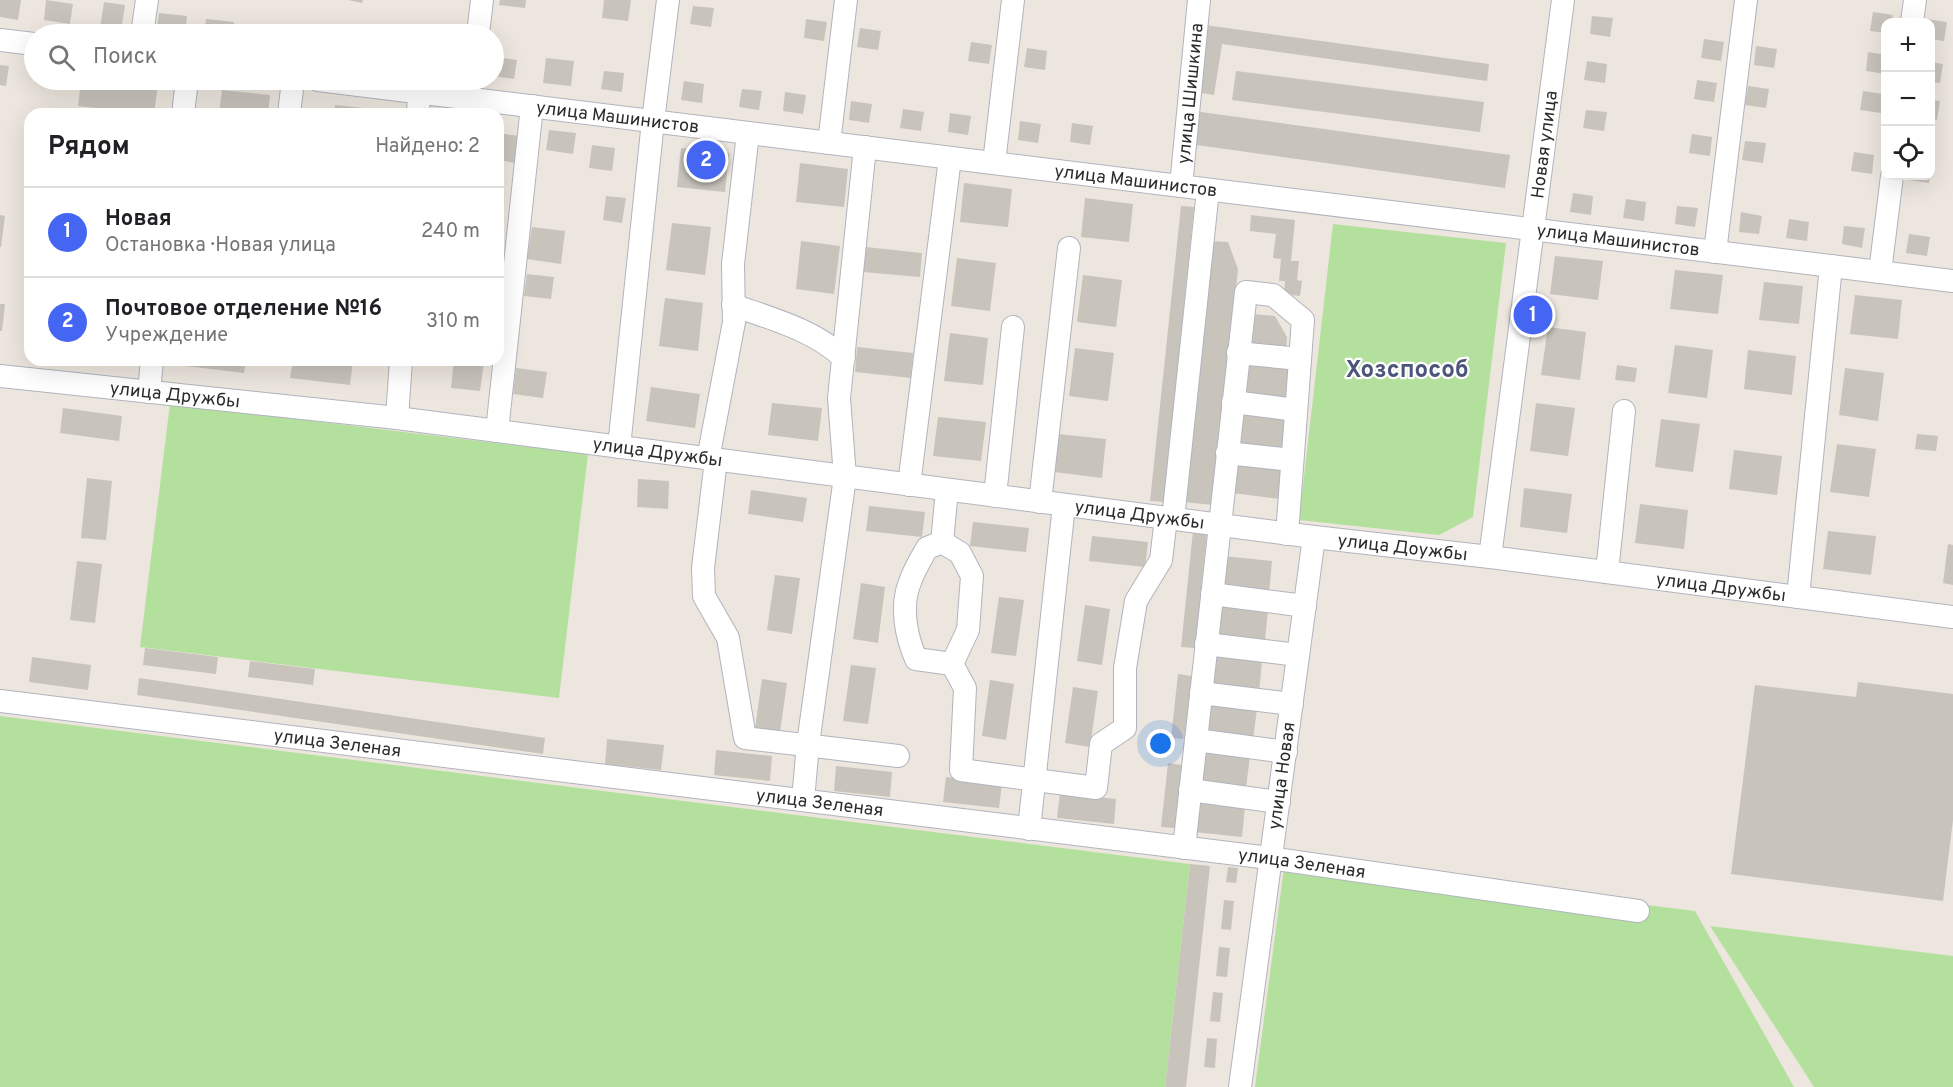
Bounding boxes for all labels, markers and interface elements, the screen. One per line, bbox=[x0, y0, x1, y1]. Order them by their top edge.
map controls bbox=[1881, 18, 1935, 180]
button: + bbox=[1881, 18, 1935, 72]
street label: улица Шишкина bbox=[1173, 22, 1210, 165]
search box bbox=[24, 24, 504, 90]
icon: search bbox=[45, 41, 78, 74]
text: Поиск bbox=[93, 44, 157, 71]
button: − bbox=[1881, 72, 1935, 126]
street label: Новая улица bbox=[1527, 89, 1564, 200]
street label: улица Машинистов bbox=[535, 97, 700, 140]
button: locate bbox=[1881, 126, 1935, 180]
text: Рядом bbox=[48, 131, 130, 164]
text: Найдено: 2 bbox=[375, 134, 480, 160]
pin: 2 bbox=[686, 138, 726, 182]
street label: улица Машинистов bbox=[1053, 161, 1218, 203]
text: Новая bbox=[105, 206, 172, 233]
text: 1 bbox=[64, 219, 72, 245]
text: 240 m bbox=[421, 219, 480, 245]
street label: улица Машинистов bbox=[1535, 220, 1701, 263]
text: Остановка · Новая улица bbox=[105, 233, 336, 259]
pin: 1 bbox=[1514, 292, 1552, 338]
text: Почтовое отделение №16 bbox=[105, 296, 382, 323]
text: 2 bbox=[61, 309, 74, 335]
text: 310 m bbox=[426, 309, 480, 335]
text: Учреждение bbox=[105, 323, 228, 349]
district label: Хозспособ bbox=[1346, 356, 1468, 386]
street label: улица Дружбы bbox=[109, 378, 241, 414]
street label: улица Дружбы bbox=[591, 433, 724, 473]
street label: улица Дружбы bbox=[1073, 496, 1206, 536]
street label: улица Доужбы bbox=[1336, 530, 1469, 567]
street label: улица Дружбы bbox=[1654, 569, 1787, 608]
street label: улица Новая bbox=[1264, 721, 1302, 831]
street label: улица Зеленая bbox=[272, 725, 402, 764]
your location bbox=[1146, 729, 1175, 758]
street label: улица Зеленая bbox=[754, 785, 885, 823]
street label: улица Зеленая bbox=[1237, 844, 1367, 885]

